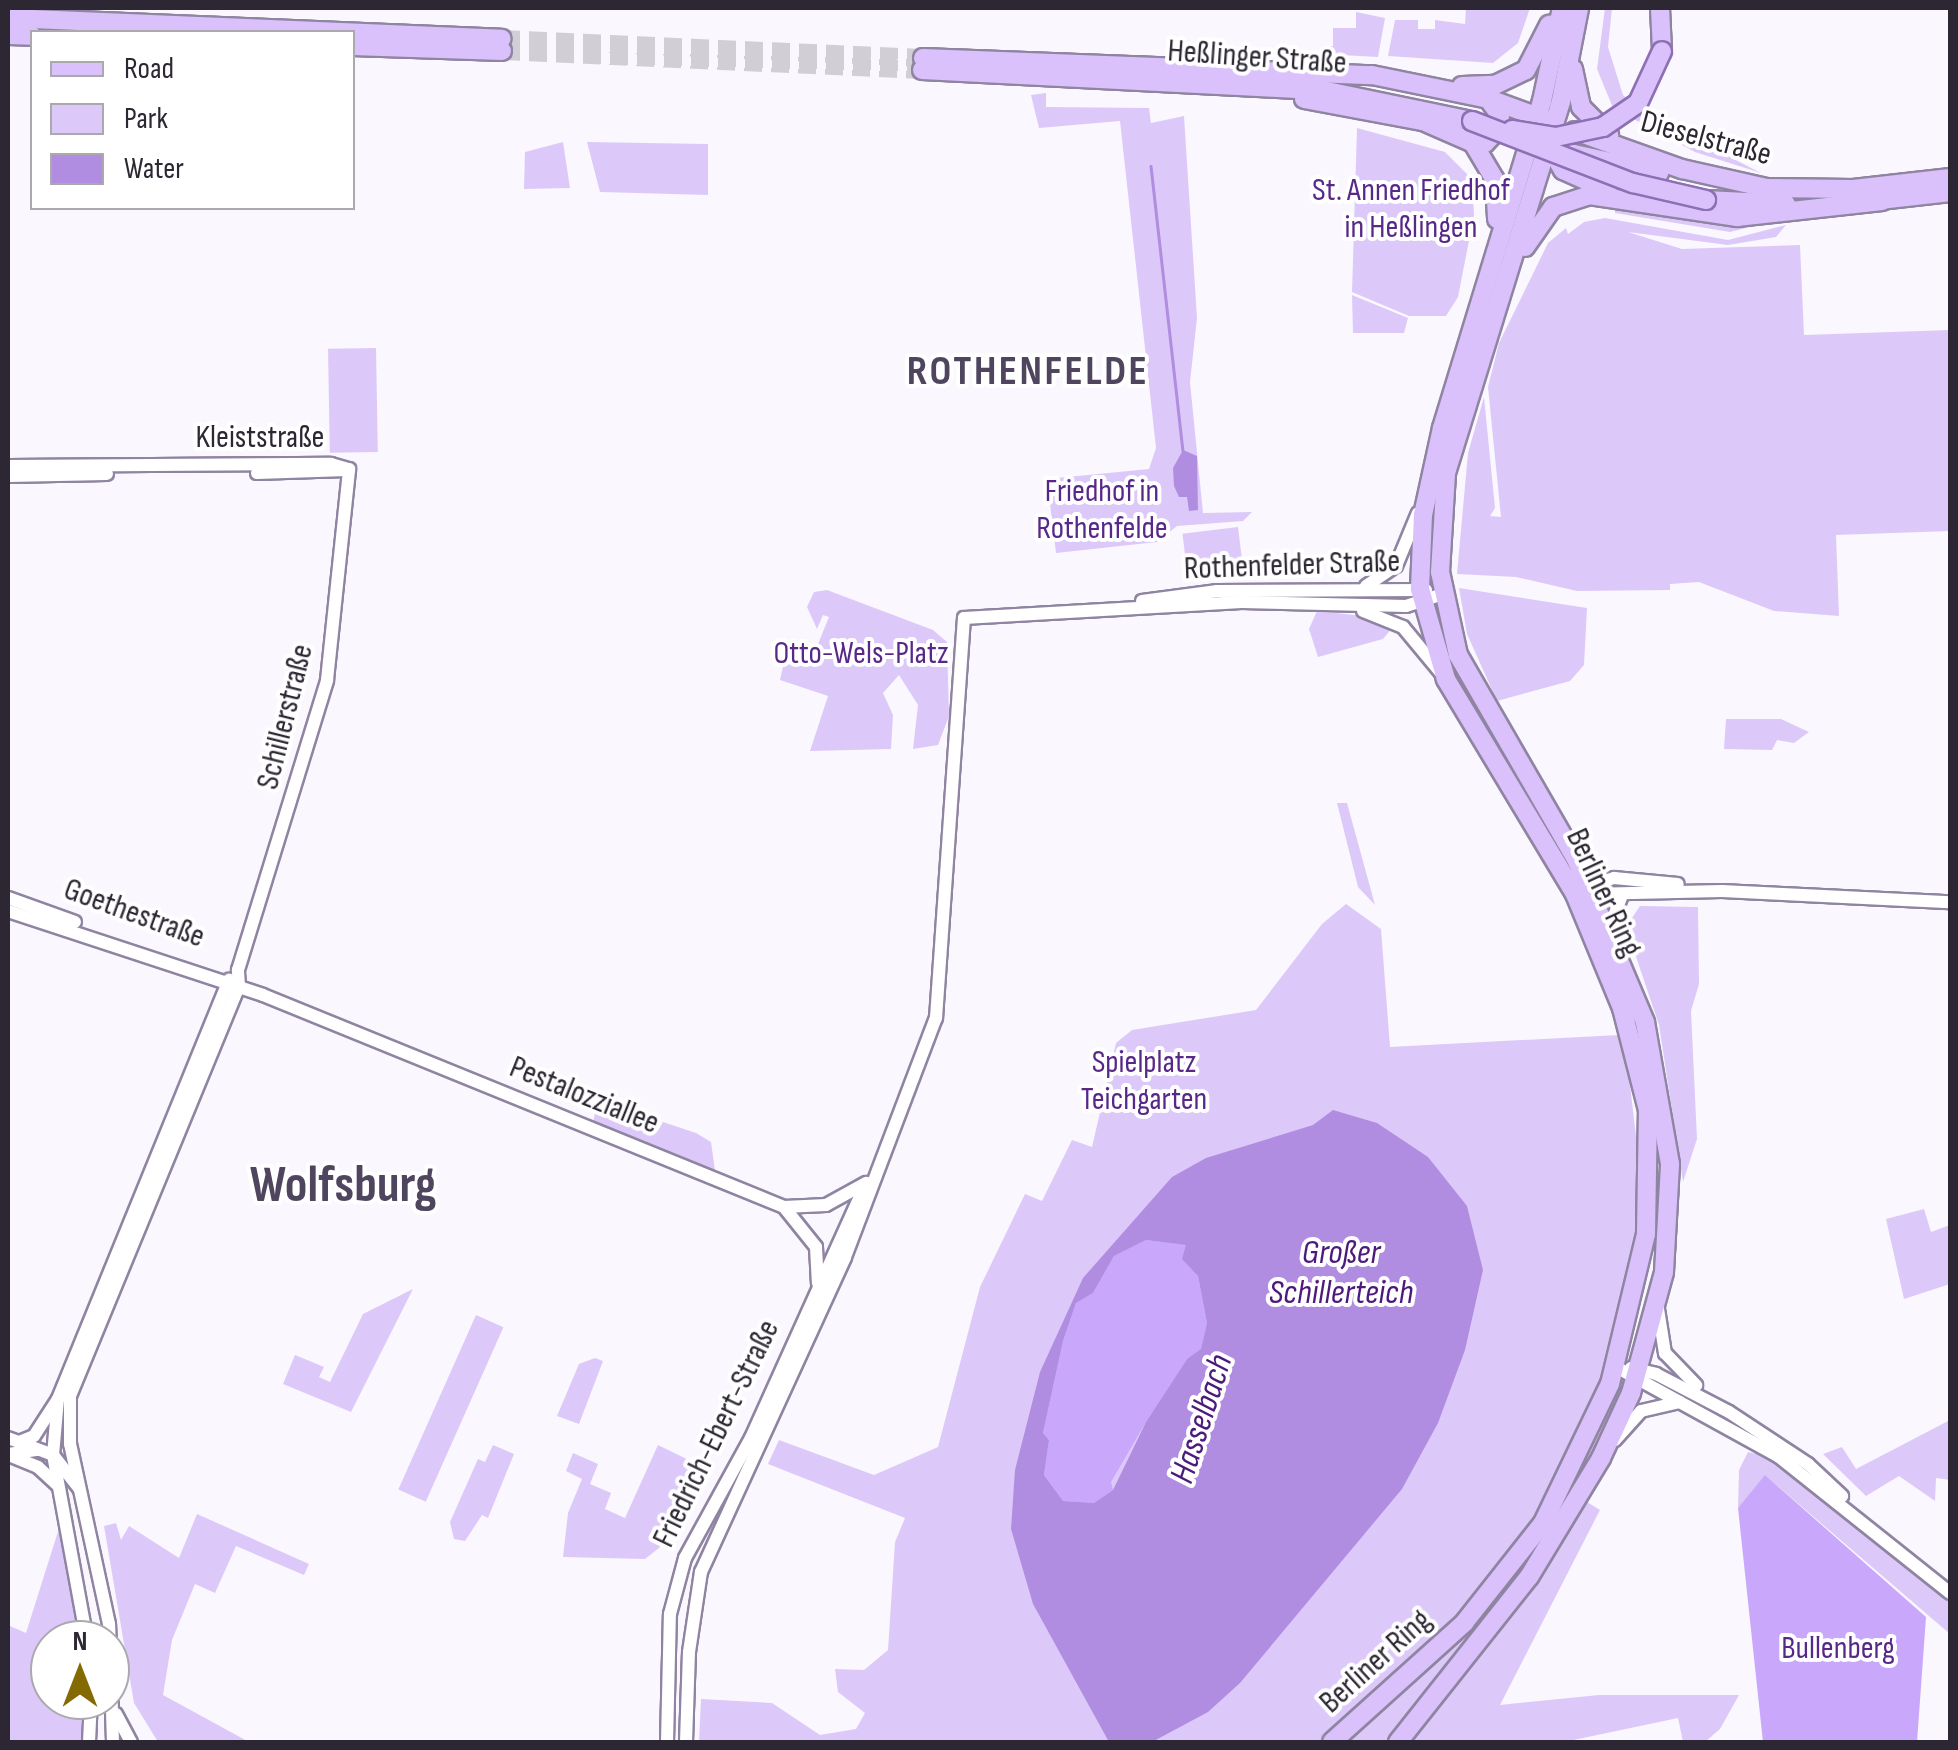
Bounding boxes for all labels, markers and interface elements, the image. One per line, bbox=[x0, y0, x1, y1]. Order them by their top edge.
legend bbox=[30, 30, 355, 210]
street label: Heßlinger Straße bbox=[1166, 33, 1348, 83]
text: Road bbox=[124, 51, 174, 87]
text: Park bbox=[124, 101, 168, 137]
street label: Dieselstraße bbox=[1637, 103, 1775, 175]
text: Water bbox=[124, 151, 184, 187]
park label: St. Annen Friedhof in Heßlingen bbox=[1312, 173, 1510, 248]
district label: ROTHENFELDE bbox=[907, 347, 1149, 397]
street label: Kleiststraße bbox=[196, 419, 324, 457]
park label: Friedhof in Rothenfelde bbox=[1036, 474, 1168, 549]
street label: Rothenfelder Straße bbox=[1183, 543, 1401, 589]
park label: Otto-Wels-Platz bbox=[774, 635, 948, 673]
street label: Schillerstraße bbox=[249, 640, 323, 794]
street label: Berliner Ring bbox=[1557, 823, 1649, 963]
street label: Goethestraße bbox=[58, 871, 210, 957]
park label: Spielplatz Teichgarten bbox=[1081, 1045, 1207, 1120]
street label: Pestalozziallee bbox=[504, 1049, 664, 1143]
district label: Wolfsburg bbox=[250, 1155, 436, 1217]
water label: Großer Schillerteich bbox=[1269, 1232, 1413, 1314]
street label: Friedrich-Ebert-Straße bbox=[645, 1314, 789, 1554]
water label: Hasselbach bbox=[1162, 1349, 1242, 1489]
street label: Berliner Ring bbox=[1312, 1602, 1440, 1722]
north arrow bbox=[30, 1620, 130, 1720]
text: N bbox=[73, 1625, 87, 1658]
park label: Bullenberg bbox=[1781, 1630, 1895, 1668]

